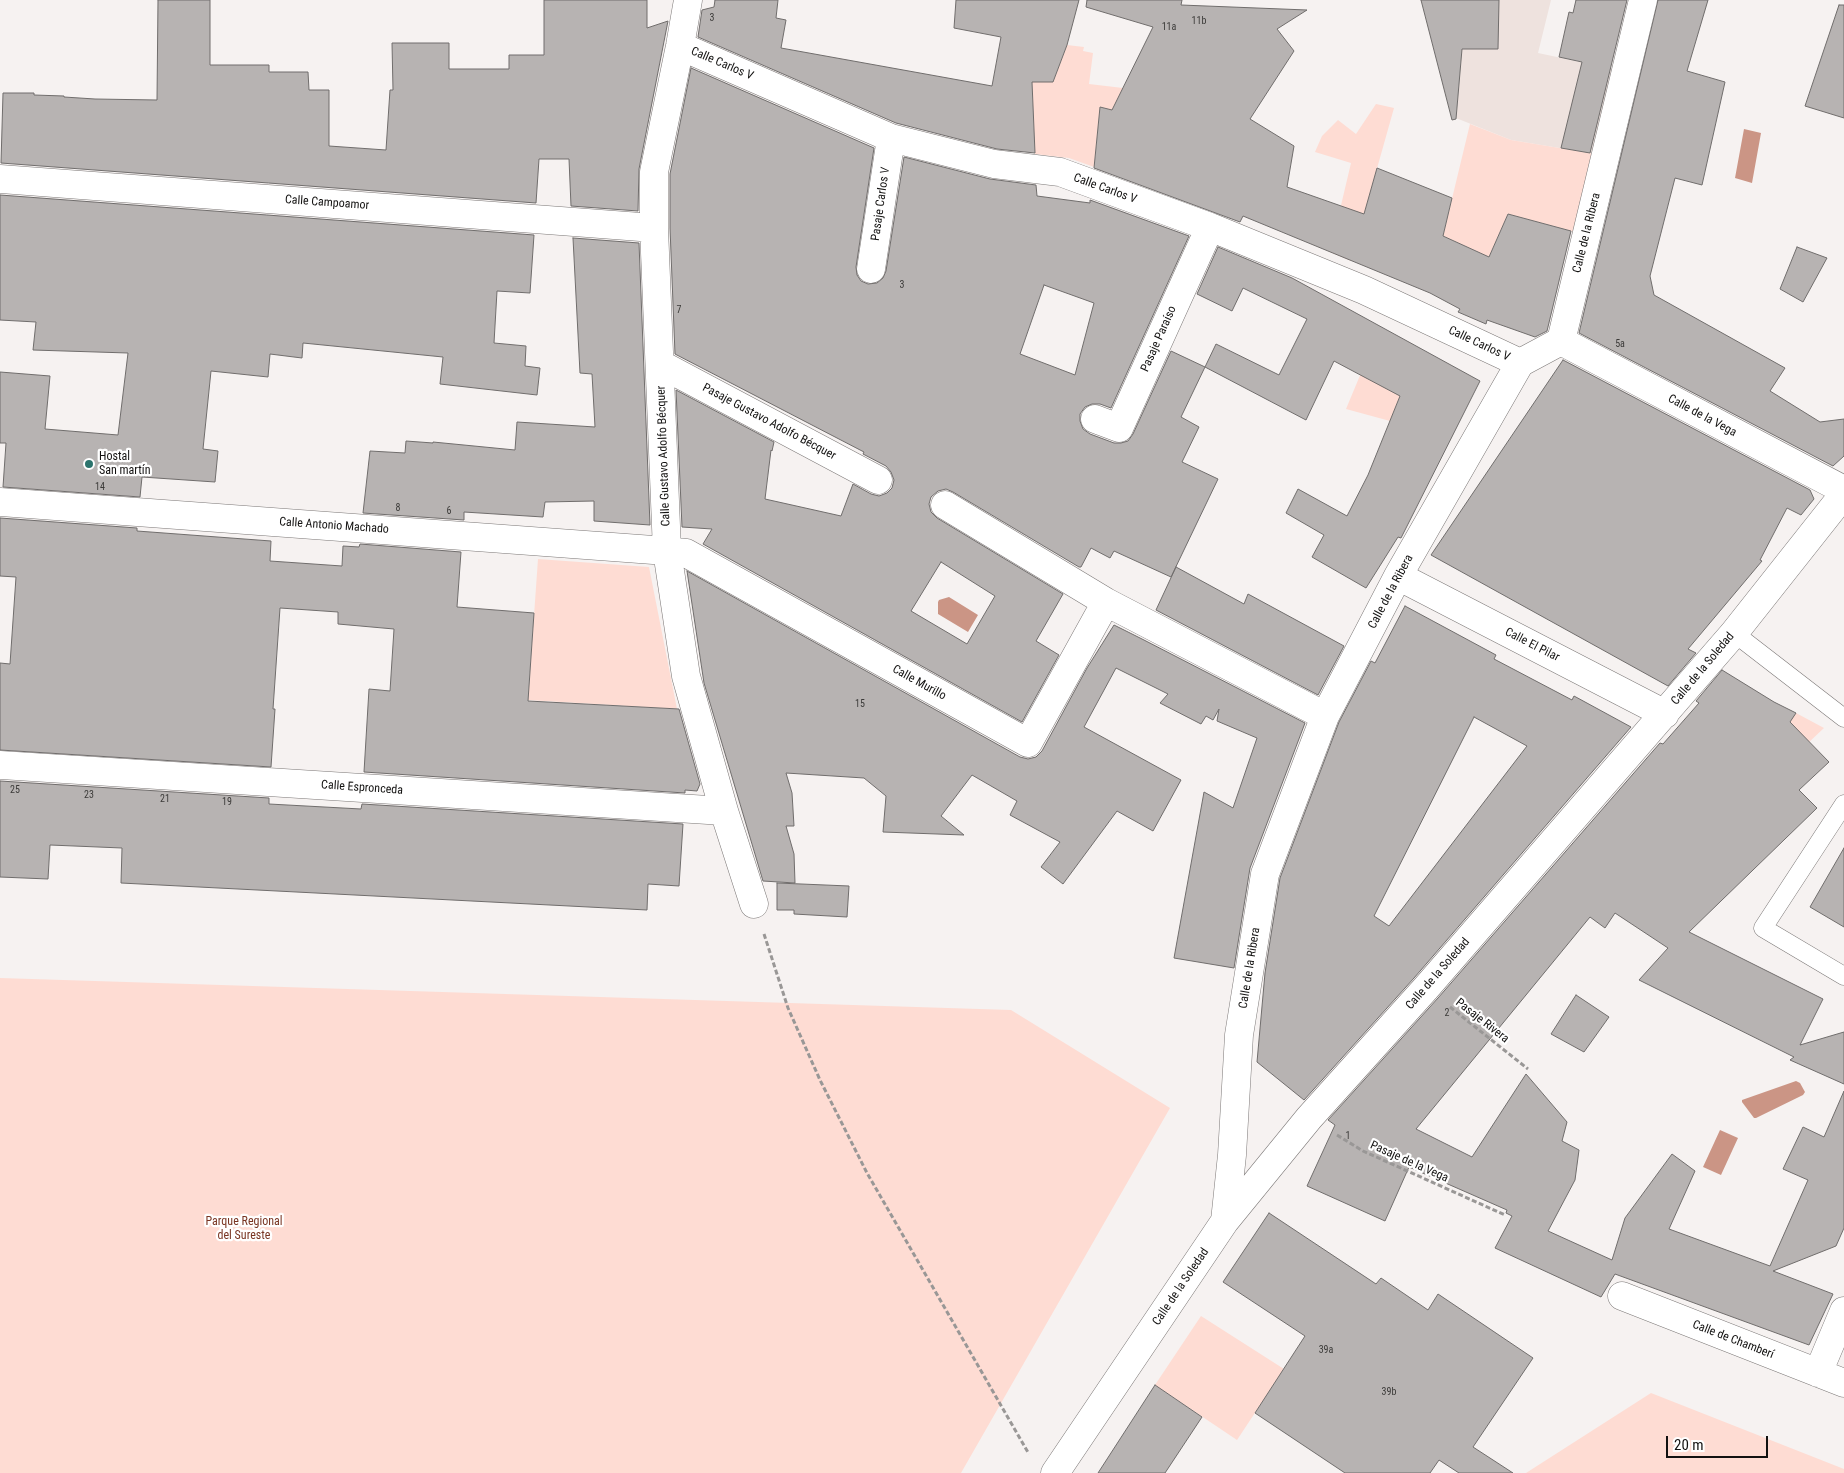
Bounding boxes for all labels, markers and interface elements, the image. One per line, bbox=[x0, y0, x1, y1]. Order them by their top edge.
house number: 3 bbox=[710, 12, 714, 24]
house number: 11b bbox=[1192, 15, 1206, 27]
house number: 11a bbox=[1162, 21, 1176, 33]
street label: Calle Carlos V bbox=[689, 44, 755, 84]
street label: Pasaje Carlos V bbox=[869, 166, 893, 242]
street label: Calle Carlos V bbox=[1071, 171, 1139, 207]
street label: Calle de la Ribera bbox=[1570, 192, 1604, 274]
street label: Calle Campoamor bbox=[284, 193, 370, 213]
house number: 3 bbox=[900, 279, 904, 291]
house number: 7 bbox=[677, 304, 681, 316]
street label: Pasaje Paraíso bbox=[1138, 304, 1180, 374]
street label: Calle Carlos V bbox=[1446, 323, 1512, 365]
house number: 5a bbox=[1615, 338, 1625, 350]
street label: Pasaje Gustavo Adolfo Bécquer bbox=[700, 381, 838, 463]
street label: Calle Gustavo Adolfo Bécquer bbox=[654, 385, 674, 527]
street label: Calle de la Vega bbox=[1665, 392, 1739, 440]
place label: Hostal San martín bbox=[99, 450, 150, 478]
marker: Hostal San martín bbox=[83, 458, 95, 470]
house number: 14 bbox=[95, 481, 105, 493]
house number: 8 bbox=[396, 502, 400, 514]
house number: 6 bbox=[447, 505, 451, 517]
street label: Calle Antonio Machado bbox=[279, 515, 389, 537]
street label: Calle de la Ribera bbox=[1365, 552, 1417, 632]
street label: Calle El Pilar bbox=[1502, 625, 1562, 665]
street label: Calle de la Soledad bbox=[1668, 630, 1738, 708]
street label: Calle Murillo bbox=[890, 662, 948, 704]
house number: 15 bbox=[855, 698, 865, 710]
street label: Calle Espronceda bbox=[321, 778, 403, 798]
house number: 25 bbox=[10, 784, 20, 796]
house number: 23 bbox=[84, 789, 94, 801]
house number: 21 bbox=[160, 793, 170, 805]
house number: 19 bbox=[222, 796, 232, 808]
street label: Calle de la Ribera bbox=[1236, 926, 1264, 1010]
street label: Calle de la Soledad bbox=[1403, 935, 1473, 1013]
street label: Pasaje Rivera bbox=[1453, 996, 1511, 1046]
house number: 2 bbox=[1445, 1007, 1449, 1019]
house number: 1 bbox=[1346, 1130, 1350, 1142]
street label: Pasaje de la Vega bbox=[1368, 1138, 1450, 1186]
park label: Parque Regional del Sureste bbox=[205, 1215, 283, 1243]
street label: Calle de la Soledad bbox=[1150, 1246, 1212, 1328]
street label: Calle de Chamberí bbox=[1690, 1318, 1776, 1362]
house number: 39a bbox=[1319, 1344, 1333, 1356]
house number: 39b bbox=[1382, 1386, 1396, 1398]
scale bar bbox=[1669, 1426, 1772, 1458]
text: 20 m bbox=[1674, 1436, 1704, 1454]

